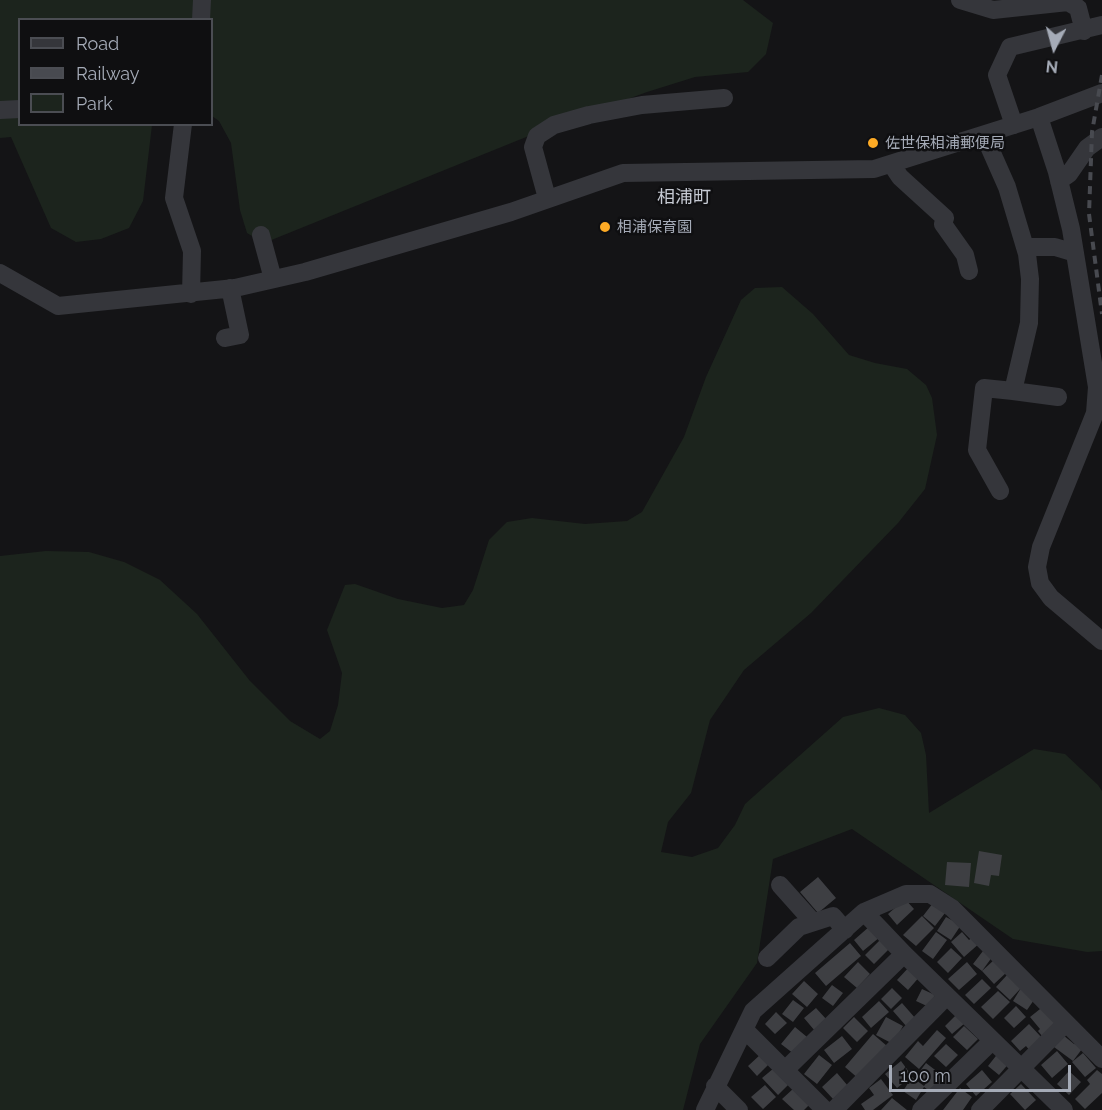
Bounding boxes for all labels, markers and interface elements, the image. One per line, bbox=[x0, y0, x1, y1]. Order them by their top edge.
legend bbox=[18, 18, 213, 126]
north arrow bbox=[1024, 18, 1084, 78]
text: Road bbox=[76, 33, 119, 54]
text: N bbox=[1045, 56, 1059, 76]
text: Railway bbox=[76, 63, 140, 84]
text: Park bbox=[76, 93, 113, 114]
place label: 佐世保相浦郵便局 bbox=[885, 134, 1005, 152]
marker: 佐世保相浦郵便局 bbox=[866, 136, 880, 150]
district label: 相浦町 bbox=[657, 187, 711, 209]
place label: 相浦保育園 bbox=[617, 218, 692, 236]
marker: 相浦保育園 bbox=[598, 220, 612, 234]
scale bar bbox=[892, 1053, 1074, 1091]
text: 100 m bbox=[900, 1065, 951, 1086]

